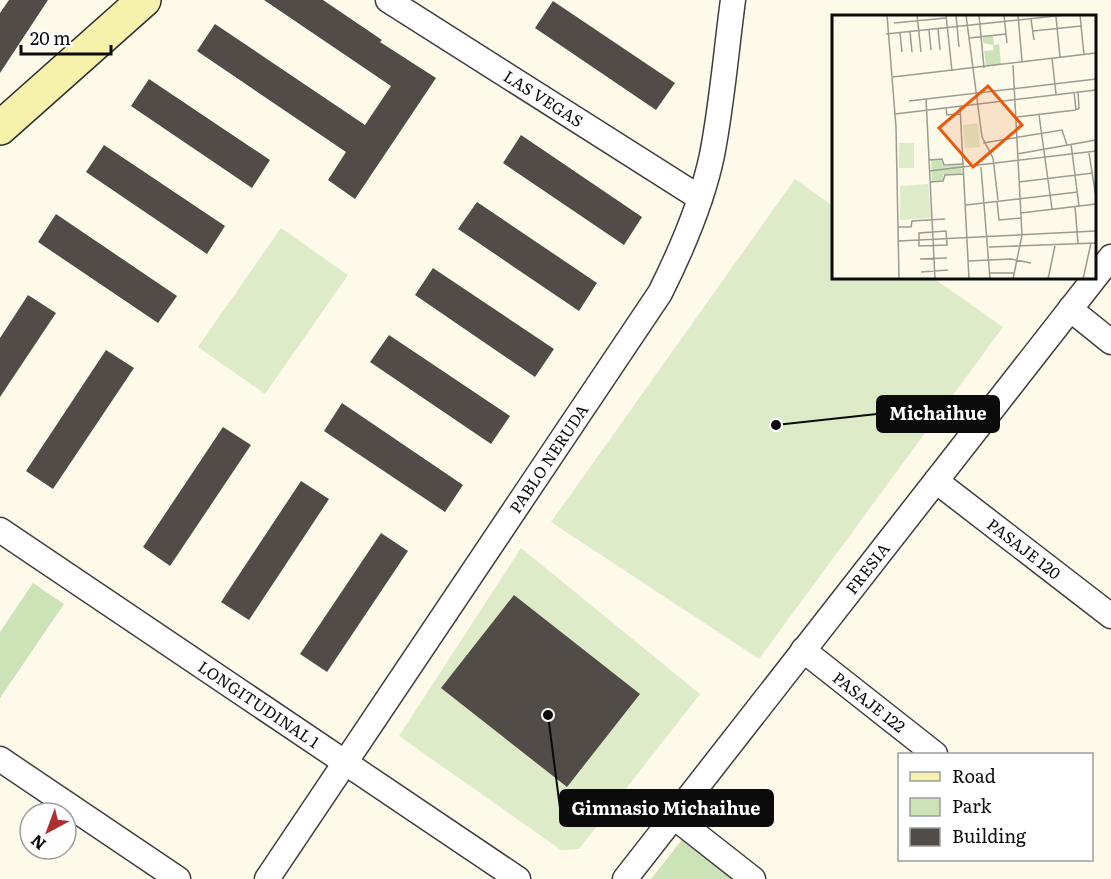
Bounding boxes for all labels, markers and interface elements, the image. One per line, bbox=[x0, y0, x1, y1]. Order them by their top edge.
inset map bbox=[832, 15, 1096, 279]
scale bar bbox=[21, 18, 111, 56]
text: 20 m bbox=[30, 24, 71, 51]
street label: LAS VEGAS bbox=[499, 63, 588, 132]
callout: Michaihue bbox=[877, 396, 999, 432]
street label: PABLO NERUDA bbox=[503, 399, 593, 518]
text: Michaihue bbox=[889, 399, 987, 426]
street label: PASAJE 120 bbox=[982, 512, 1067, 584]
street label: FRESIA bbox=[839, 537, 895, 599]
street label: LONGITUDINAL 1 bbox=[194, 654, 325, 753]
street label: PASAJE 122 bbox=[828, 665, 911, 737]
legend bbox=[898, 753, 1093, 861]
text: Road bbox=[952, 762, 996, 789]
callout: Gimnasio Michaihue bbox=[560, 790, 773, 826]
text: Park bbox=[952, 792, 993, 819]
text: Gimnasio Michaihue bbox=[572, 794, 760, 821]
north arrow bbox=[18, 801, 78, 861]
text: Building bbox=[952, 822, 1027, 849]
text: N bbox=[25, 830, 50, 857]

